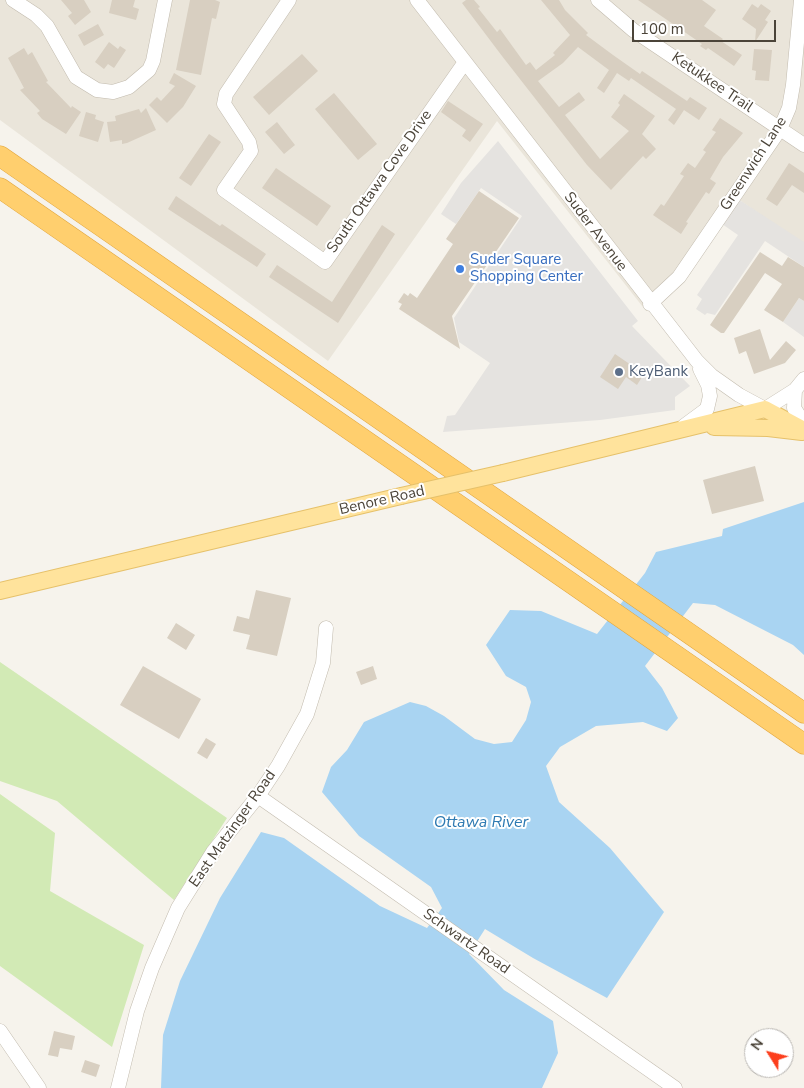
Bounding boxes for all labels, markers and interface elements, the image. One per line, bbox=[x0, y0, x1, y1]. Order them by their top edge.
scale bar bbox=[634, 10, 778, 42]
text: 100 m bbox=[640, 19, 684, 39]
street label: Ketukkee Trail bbox=[668, 49, 756, 117]
street label: South Ottawa Cove Drive bbox=[324, 107, 436, 257]
street label: Greenwich Lane bbox=[717, 114, 791, 214]
street label: Suder Avenue bbox=[559, 189, 631, 275]
place label: Suder Square Shopping Center bbox=[470, 251, 583, 286]
marker: Suder Square Shopping Center bbox=[454, 263, 466, 275]
place label: KeyBank bbox=[629, 363, 688, 381]
marker: KeyBank bbox=[613, 366, 625, 378]
street label: Benore Road bbox=[338, 482, 426, 520]
street label: East Matzinger Road bbox=[186, 767, 280, 891]
water label: Ottawa River bbox=[434, 813, 528, 833]
street label: Schwartz Road bbox=[419, 905, 513, 979]
north arrow bbox=[744, 1028, 794, 1078]
text: N bbox=[746, 1035, 768, 1054]

